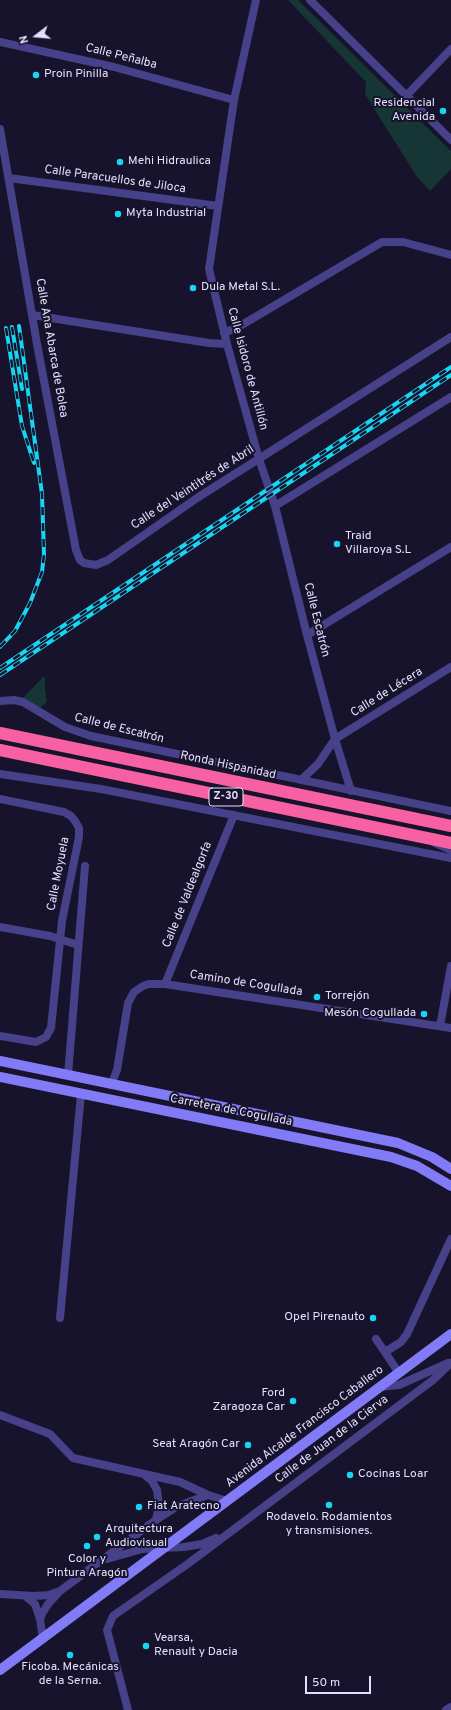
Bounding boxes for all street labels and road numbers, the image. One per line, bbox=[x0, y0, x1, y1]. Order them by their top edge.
street label: Calle Peñalba bbox=[84, 41, 158, 73]
street label: Calle Paracuellos de Jiloca bbox=[43, 163, 187, 197]
street label: Calle Ana Abarca de Bolea bbox=[32, 277, 70, 419]
street label: Calle Isidoro de Antillón bbox=[224, 306, 270, 432]
street label: Calle del Veintitrés de Abril bbox=[129, 443, 257, 533]
street label: Calle Escatrón bbox=[300, 581, 332, 659]
street label: Calle de Lécera bbox=[348, 665, 426, 721]
street label: Calle de Escatrón bbox=[73, 711, 165, 747]
street label: Ronda Hispanidad bbox=[179, 749, 277, 783]
road number: Z-30 bbox=[209, 788, 243, 806]
street label: Calle Moyuela bbox=[45, 836, 73, 912]
street label: Calle de Valdealgorfa bbox=[160, 840, 216, 950]
street label: Camino de Cogullada bbox=[189, 968, 303, 1000]
street label: Carretera de Cogullada bbox=[169, 1092, 293, 1130]
street label: Avenida Alcalde Francisco Caballero bbox=[223, 1363, 387, 1491]
street label: Calle de Juan de la Cierva bbox=[273, 1393, 391, 1487]

